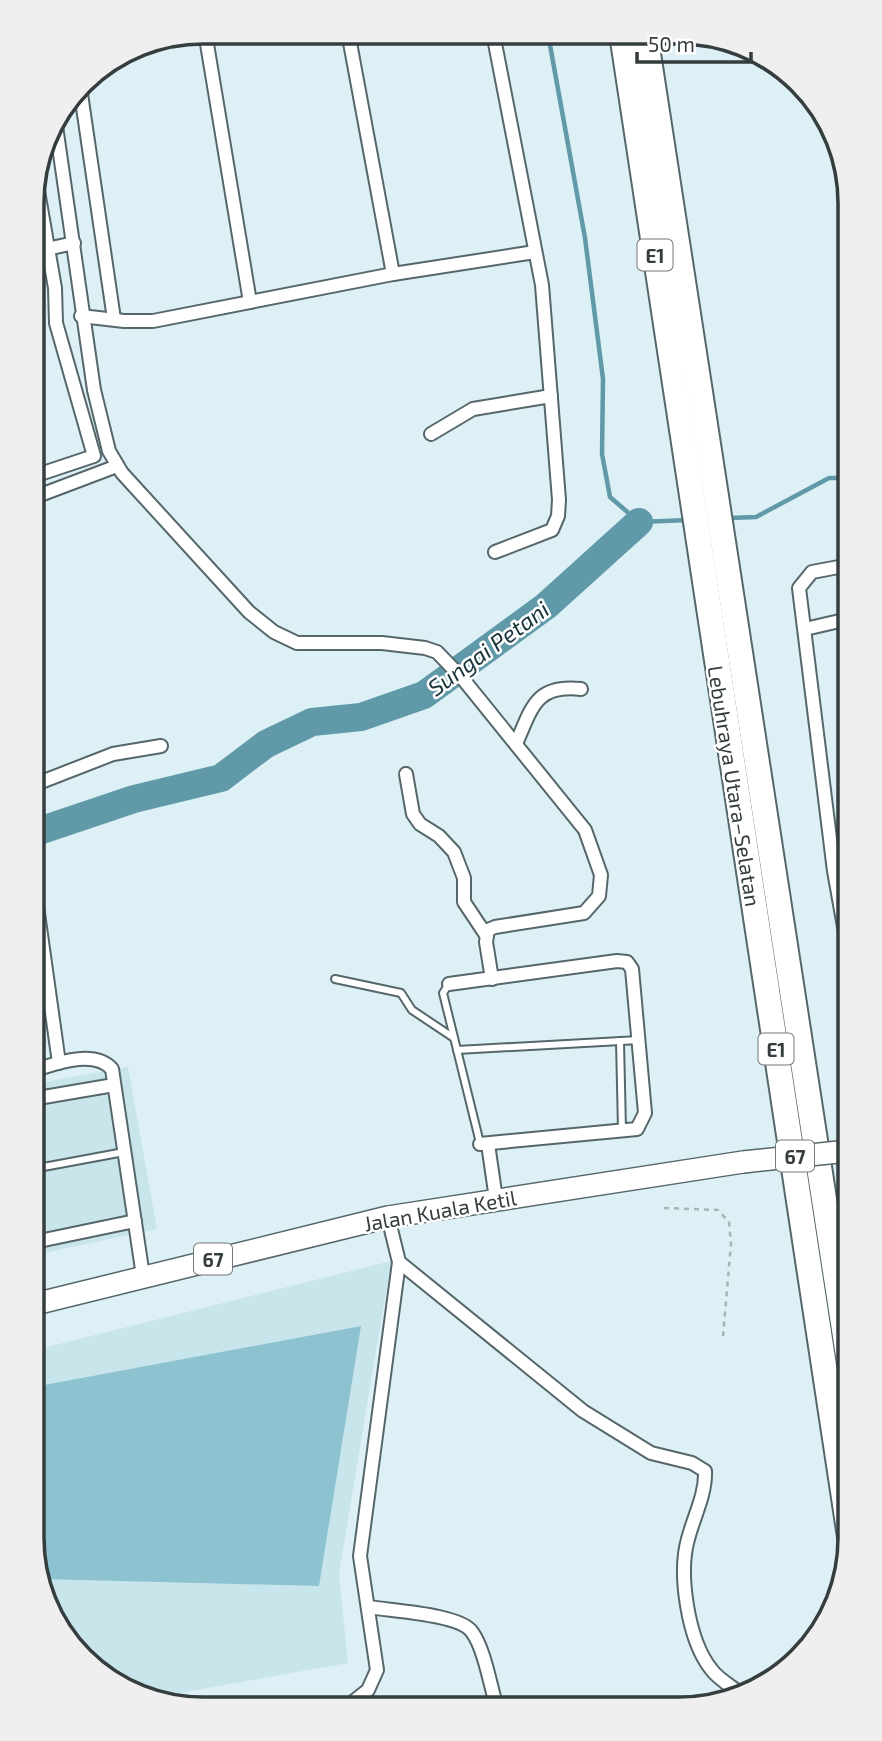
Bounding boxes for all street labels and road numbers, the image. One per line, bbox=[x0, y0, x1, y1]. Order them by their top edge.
road number: E1 bbox=[638, 240, 672, 270]
street label: Lebuhraya Utara–Selatan bbox=[704, 664, 766, 908]
road number: E1 bbox=[758, 1034, 794, 1064]
road number: 67 bbox=[776, 1140, 814, 1172]
street label: Jalan Kuala Ketil bbox=[362, 1184, 519, 1236]
road number: 67 bbox=[194, 1244, 232, 1274]

